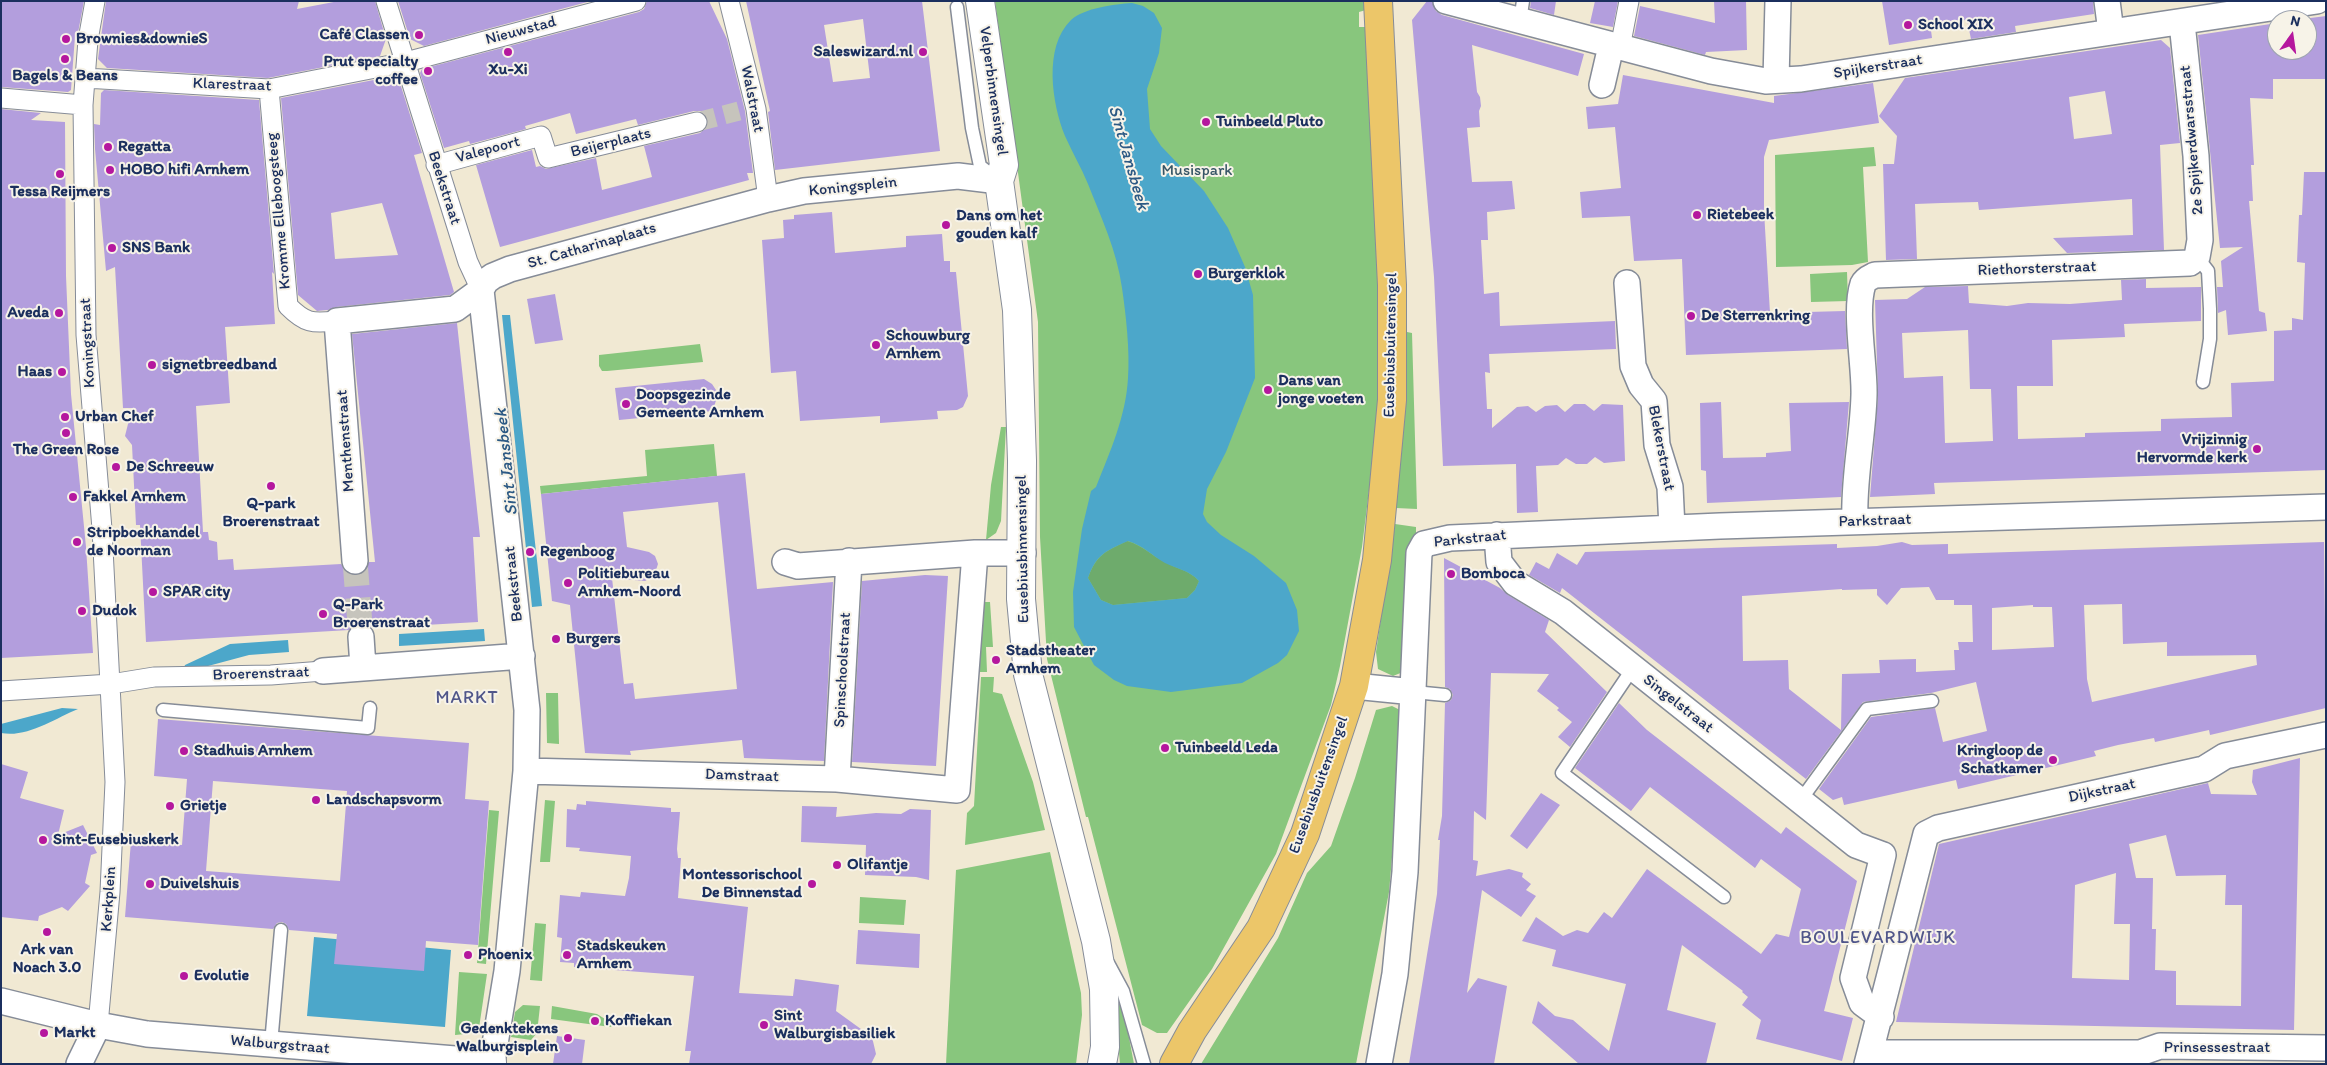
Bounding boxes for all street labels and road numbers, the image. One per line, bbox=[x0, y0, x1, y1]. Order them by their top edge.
street label: Nieuwstad bbox=[483, 12, 559, 50]
street label: Velperbinnensingel bbox=[974, 25, 1012, 157]
street label: Spijkerstraat bbox=[1832, 50, 1924, 84]
street label: Walstraat bbox=[736, 64, 768, 134]
street label: 2e Spijkerdwarsstraat bbox=[2176, 64, 2208, 216]
street label: Klarestraat bbox=[192, 74, 272, 96]
street label: Beijerplaats bbox=[569, 124, 653, 162]
street label: Kromme Elleboogsteeg bbox=[263, 132, 295, 290]
street label: Valepoort bbox=[454, 132, 522, 168]
street label: Beekstraat bbox=[423, 149, 465, 227]
street label: Koningsplein bbox=[808, 173, 898, 201]
street label: St. Catharinaplaats bbox=[526, 218, 658, 274]
street label: Riethorsterstraat bbox=[1977, 257, 2097, 281]
street label: Eusebiusbuitensingel bbox=[1380, 272, 1402, 418]
street label: Koningstraat bbox=[76, 297, 100, 389]
street label: Menthenstraat bbox=[333, 389, 359, 493]
street label: Blekerstraat bbox=[1643, 404, 1679, 492]
street label: Eusebiusbinnensingel bbox=[1012, 475, 1034, 623]
street label: Parkstraat bbox=[1838, 510, 1912, 532]
street label: Parkstraat bbox=[1433, 526, 1507, 552]
street label: Beekstraat bbox=[500, 545, 528, 623]
street label: Spinschoolstraat bbox=[830, 612, 856, 728]
street label: Broerenstraat bbox=[212, 663, 310, 685]
street label: Singelstraat bbox=[1639, 670, 1717, 738]
street label: Eusebiusbuitensingel bbox=[1285, 714, 1353, 856]
street label: Damstraat bbox=[705, 765, 779, 787]
street label: Dijkstraat bbox=[2067, 775, 2137, 807]
street label: Kerkplein bbox=[97, 866, 121, 932]
street label: Walburgstraat bbox=[230, 1031, 330, 1059]
street label: Prinsessestraat bbox=[2164, 1038, 2270, 1058]

